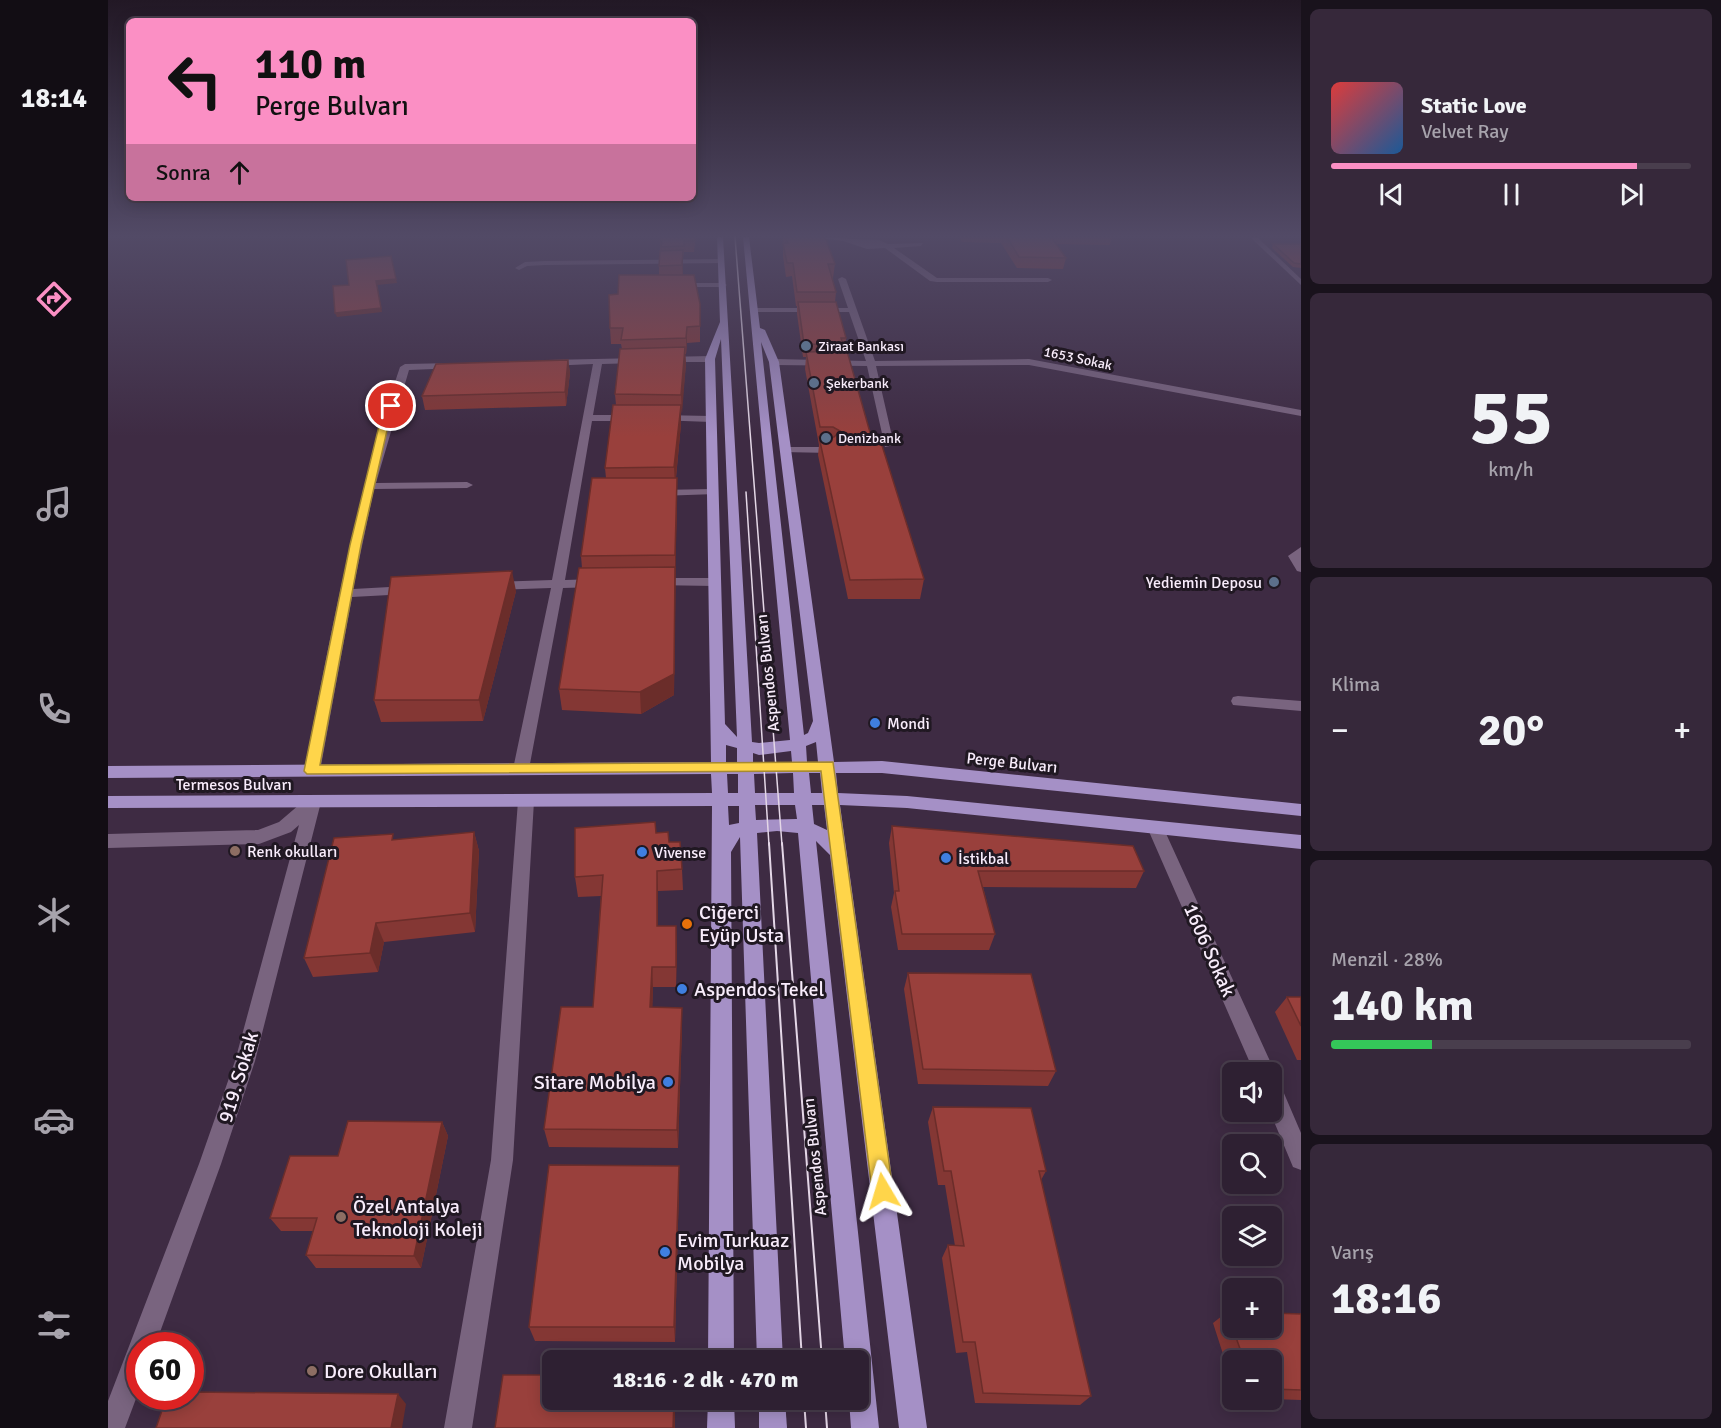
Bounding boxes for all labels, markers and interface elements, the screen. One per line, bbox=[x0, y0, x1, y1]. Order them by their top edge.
text: 110 m bbox=[255, 39, 366, 90]
icon: left bbox=[156, 42, 234, 120]
text: 18:14 bbox=[21, 82, 87, 115]
text: Perge Bulvarı bbox=[255, 90, 409, 123]
text: Static Love bbox=[1421, 92, 1527, 119]
text: Velvet Ray bbox=[1421, 119, 1509, 144]
icon: ahead bbox=[223, 156, 256, 189]
text: Sonra bbox=[156, 159, 211, 186]
icon: previous bbox=[1375, 178, 1408, 211]
icon: pause bbox=[1495, 178, 1528, 211]
icon: next bbox=[1615, 178, 1648, 211]
icon: directions bbox=[33, 278, 75, 320]
place label: Ziraat Bankası bbox=[818, 338, 904, 355]
marker: Ziraat Bankası bbox=[799, 339, 813, 353]
street label: 1653 Sokak bbox=[1042, 343, 1114, 374]
text: 55 bbox=[1469, 370, 1553, 466]
place label: Şekerbank bbox=[826, 375, 889, 392]
marker: Şekerbank bbox=[807, 376, 821, 390]
pin bbox=[365, 380, 416, 431]
icon: arrive bbox=[374, 389, 407, 422]
place label: Denizbank bbox=[838, 430, 901, 447]
marker: Denizbank bbox=[819, 431, 833, 445]
text: km/h bbox=[1488, 457, 1534, 482]
icon: music bbox=[33, 483, 75, 525]
place label: Yediemin Deposu bbox=[1146, 573, 1262, 593]
marker: Yediemin Deposu bbox=[1267, 575, 1281, 589]
street label: Aspendos Bulvarı bbox=[752, 613, 784, 733]
text: Klima bbox=[1331, 672, 1380, 697]
icon: phone bbox=[33, 688, 75, 730]
text: 20° bbox=[1478, 703, 1544, 758]
text: − bbox=[1331, 710, 1349, 751]
text: + bbox=[1673, 710, 1691, 751]
place label: Mondi bbox=[887, 714, 930, 734]
marker: Mondi bbox=[868, 716, 882, 730]
street label: Perge Bulvarı bbox=[965, 748, 1058, 778]
street label: Termesos Bulvarı bbox=[176, 775, 292, 795]
place label: Renk okulları bbox=[247, 842, 337, 862]
place label: Vivense bbox=[654, 843, 706, 863]
marker: Renk okulları bbox=[228, 844, 242, 858]
marker: Vivense bbox=[635, 845, 649, 859]
place label: İstikbal bbox=[958, 849, 1009, 869]
marker: İstikbal bbox=[939, 851, 953, 865]
icon: climate bbox=[33, 894, 75, 936]
place label: Ciğerci Eyüp Usta bbox=[699, 900, 784, 948]
street label: 1606 Sokak bbox=[1178, 900, 1241, 1001]
marker: Ciğerci Eyüp Usta bbox=[680, 917, 694, 931]
text: Menzil · 28% bbox=[1331, 947, 1443, 972]
place label: Aspendos Tekel bbox=[694, 977, 824, 1002]
text: 140 km bbox=[1331, 978, 1474, 1033]
marker: Aspendos Tekel bbox=[675, 982, 689, 996]
street label: 919. Sokak bbox=[213, 1029, 264, 1126]
map controls bbox=[1222, 1062, 1282, 1410]
button: sound bbox=[1222, 1062, 1282, 1122]
place label: Sitare Mobilya bbox=[534, 1070, 656, 1095]
marker: Sitare Mobilya bbox=[661, 1075, 675, 1089]
street label: Aspendos Bulvarı bbox=[799, 1097, 831, 1217]
icon: car bbox=[33, 1099, 75, 1141]
button: search bbox=[1222, 1134, 1282, 1194]
position arrow bbox=[851, 1159, 915, 1223]
place label: Özel Antalya Teknoloji Koleji bbox=[353, 1194, 483, 1242]
button: layers bbox=[1222, 1206, 1282, 1266]
marker: Özel Antalya Teknoloji Koleji bbox=[334, 1210, 348, 1224]
place label: Evim Turkuaz Mobilya bbox=[677, 1228, 789, 1276]
text: Varış bbox=[1331, 1240, 1374, 1265]
marker: Evim Turkuaz Mobilya bbox=[658, 1245, 672, 1259]
text: 18:16 bbox=[1331, 1271, 1441, 1326]
button: + bbox=[1222, 1278, 1282, 1338]
icon: filters bbox=[33, 1304, 75, 1346]
speed limit sign: 60 bbox=[126, 1332, 204, 1410]
button: − bbox=[1222, 1350, 1282, 1410]
place label: Dore Okulları bbox=[324, 1359, 437, 1384]
marker: Dore Okulları bbox=[305, 1364, 319, 1378]
text: 18:16 · 2 dk · 470 m bbox=[612, 1366, 799, 1393]

